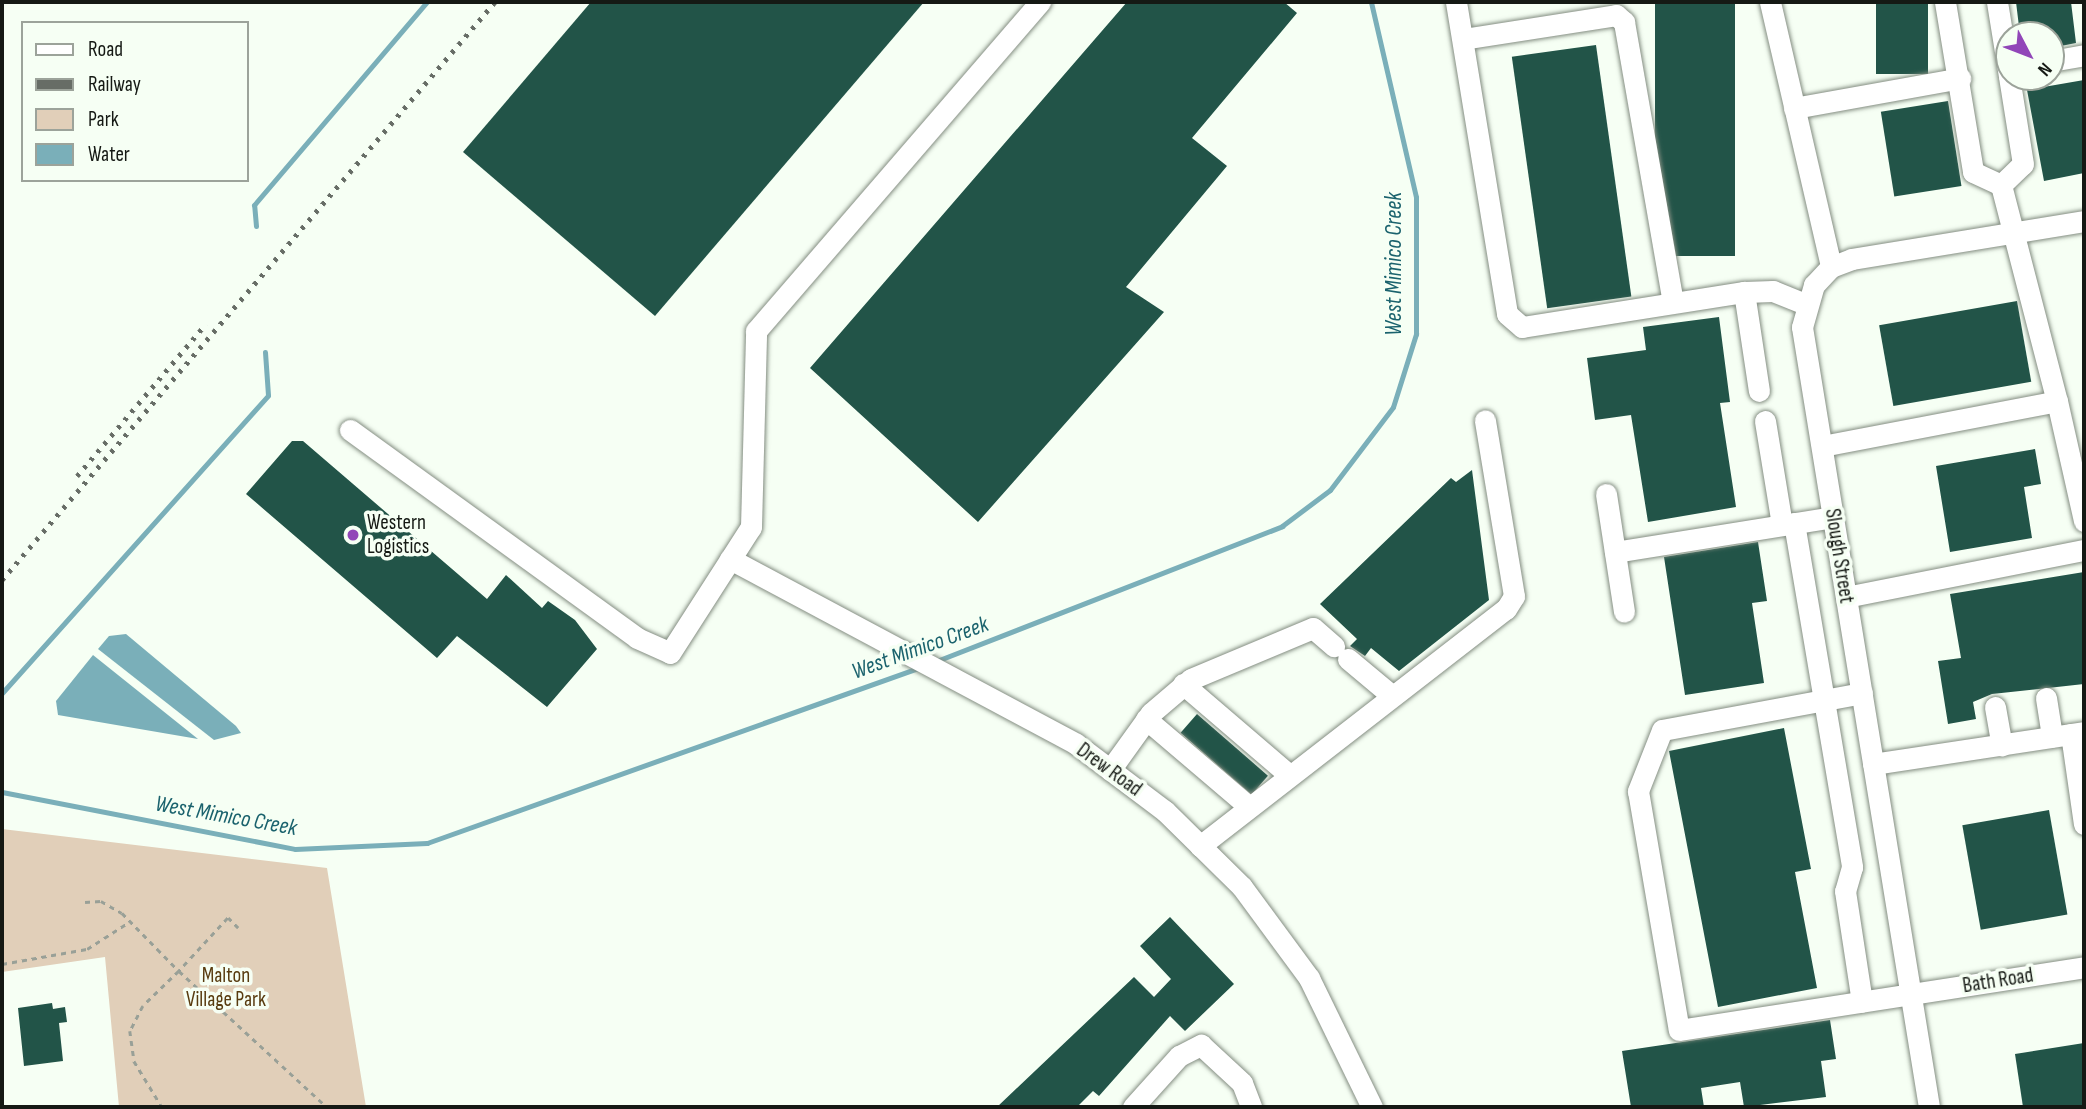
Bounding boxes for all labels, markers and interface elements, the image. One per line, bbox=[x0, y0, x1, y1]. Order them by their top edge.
legend bbox=[21, 21, 248, 182]
north arrow bbox=[1995, 21, 2065, 91]
text: Road bbox=[88, 37, 123, 62]
text: N bbox=[2033, 58, 2056, 81]
text: Railway bbox=[88, 72, 141, 97]
text: Park bbox=[88, 107, 119, 132]
text: Water bbox=[88, 142, 130, 167]
water label: West Mimico Creek bbox=[1380, 192, 1408, 336]
street label: Slough Street bbox=[1819, 507, 1859, 605]
place label: Western Logistics bbox=[367, 510, 429, 560]
marker: Western Logistics bbox=[345, 527, 361, 543]
water label: West Mimico Creek bbox=[848, 610, 992, 686]
street label: Drew Road bbox=[1071, 738, 1147, 802]
water label: West Mimico Creek bbox=[153, 790, 299, 842]
park label: Malton Village Park bbox=[186, 963, 266, 1013]
street label: Bath Road bbox=[1961, 963, 2035, 999]

